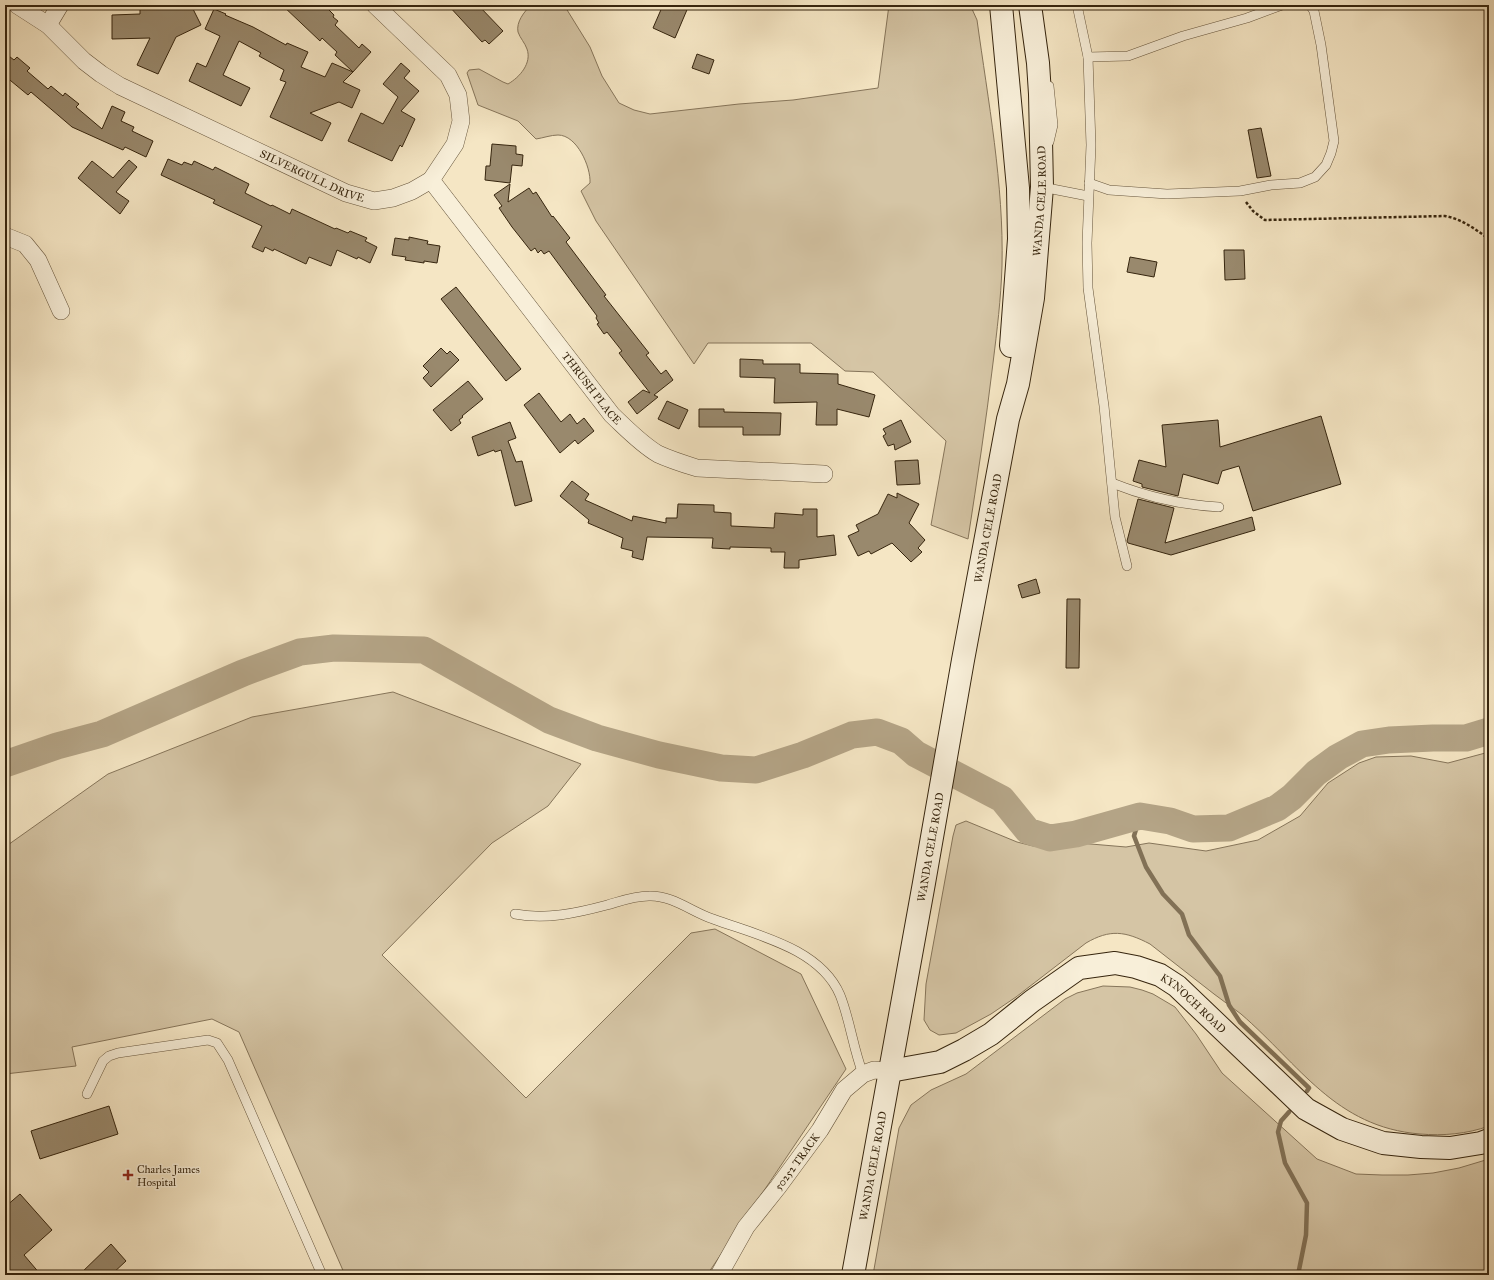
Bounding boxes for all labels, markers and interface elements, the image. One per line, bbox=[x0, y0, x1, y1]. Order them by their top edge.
street label: WANDA CELE ROAD bbox=[1030, 145, 1049, 257]
street label: SILVERGULL DRIVE bbox=[258, 147, 366, 205]
street label: THRUSH PLACE bbox=[559, 350, 624, 428]
street label: WANDA CELE ROAD bbox=[972, 472, 1005, 584]
street label: WANDA CELE ROAD bbox=[915, 791, 947, 903]
street label: KYNOCH ROAD bbox=[1158, 971, 1229, 1036]
street label: WANDA CELE ROAD bbox=[857, 1110, 890, 1221]
street label: 50252 TRACK bbox=[772, 1130, 823, 1193]
place label: Charles James Hospital bbox=[137, 1163, 200, 1189]
marker: Charles James Hospital bbox=[122, 1169, 134, 1181]

